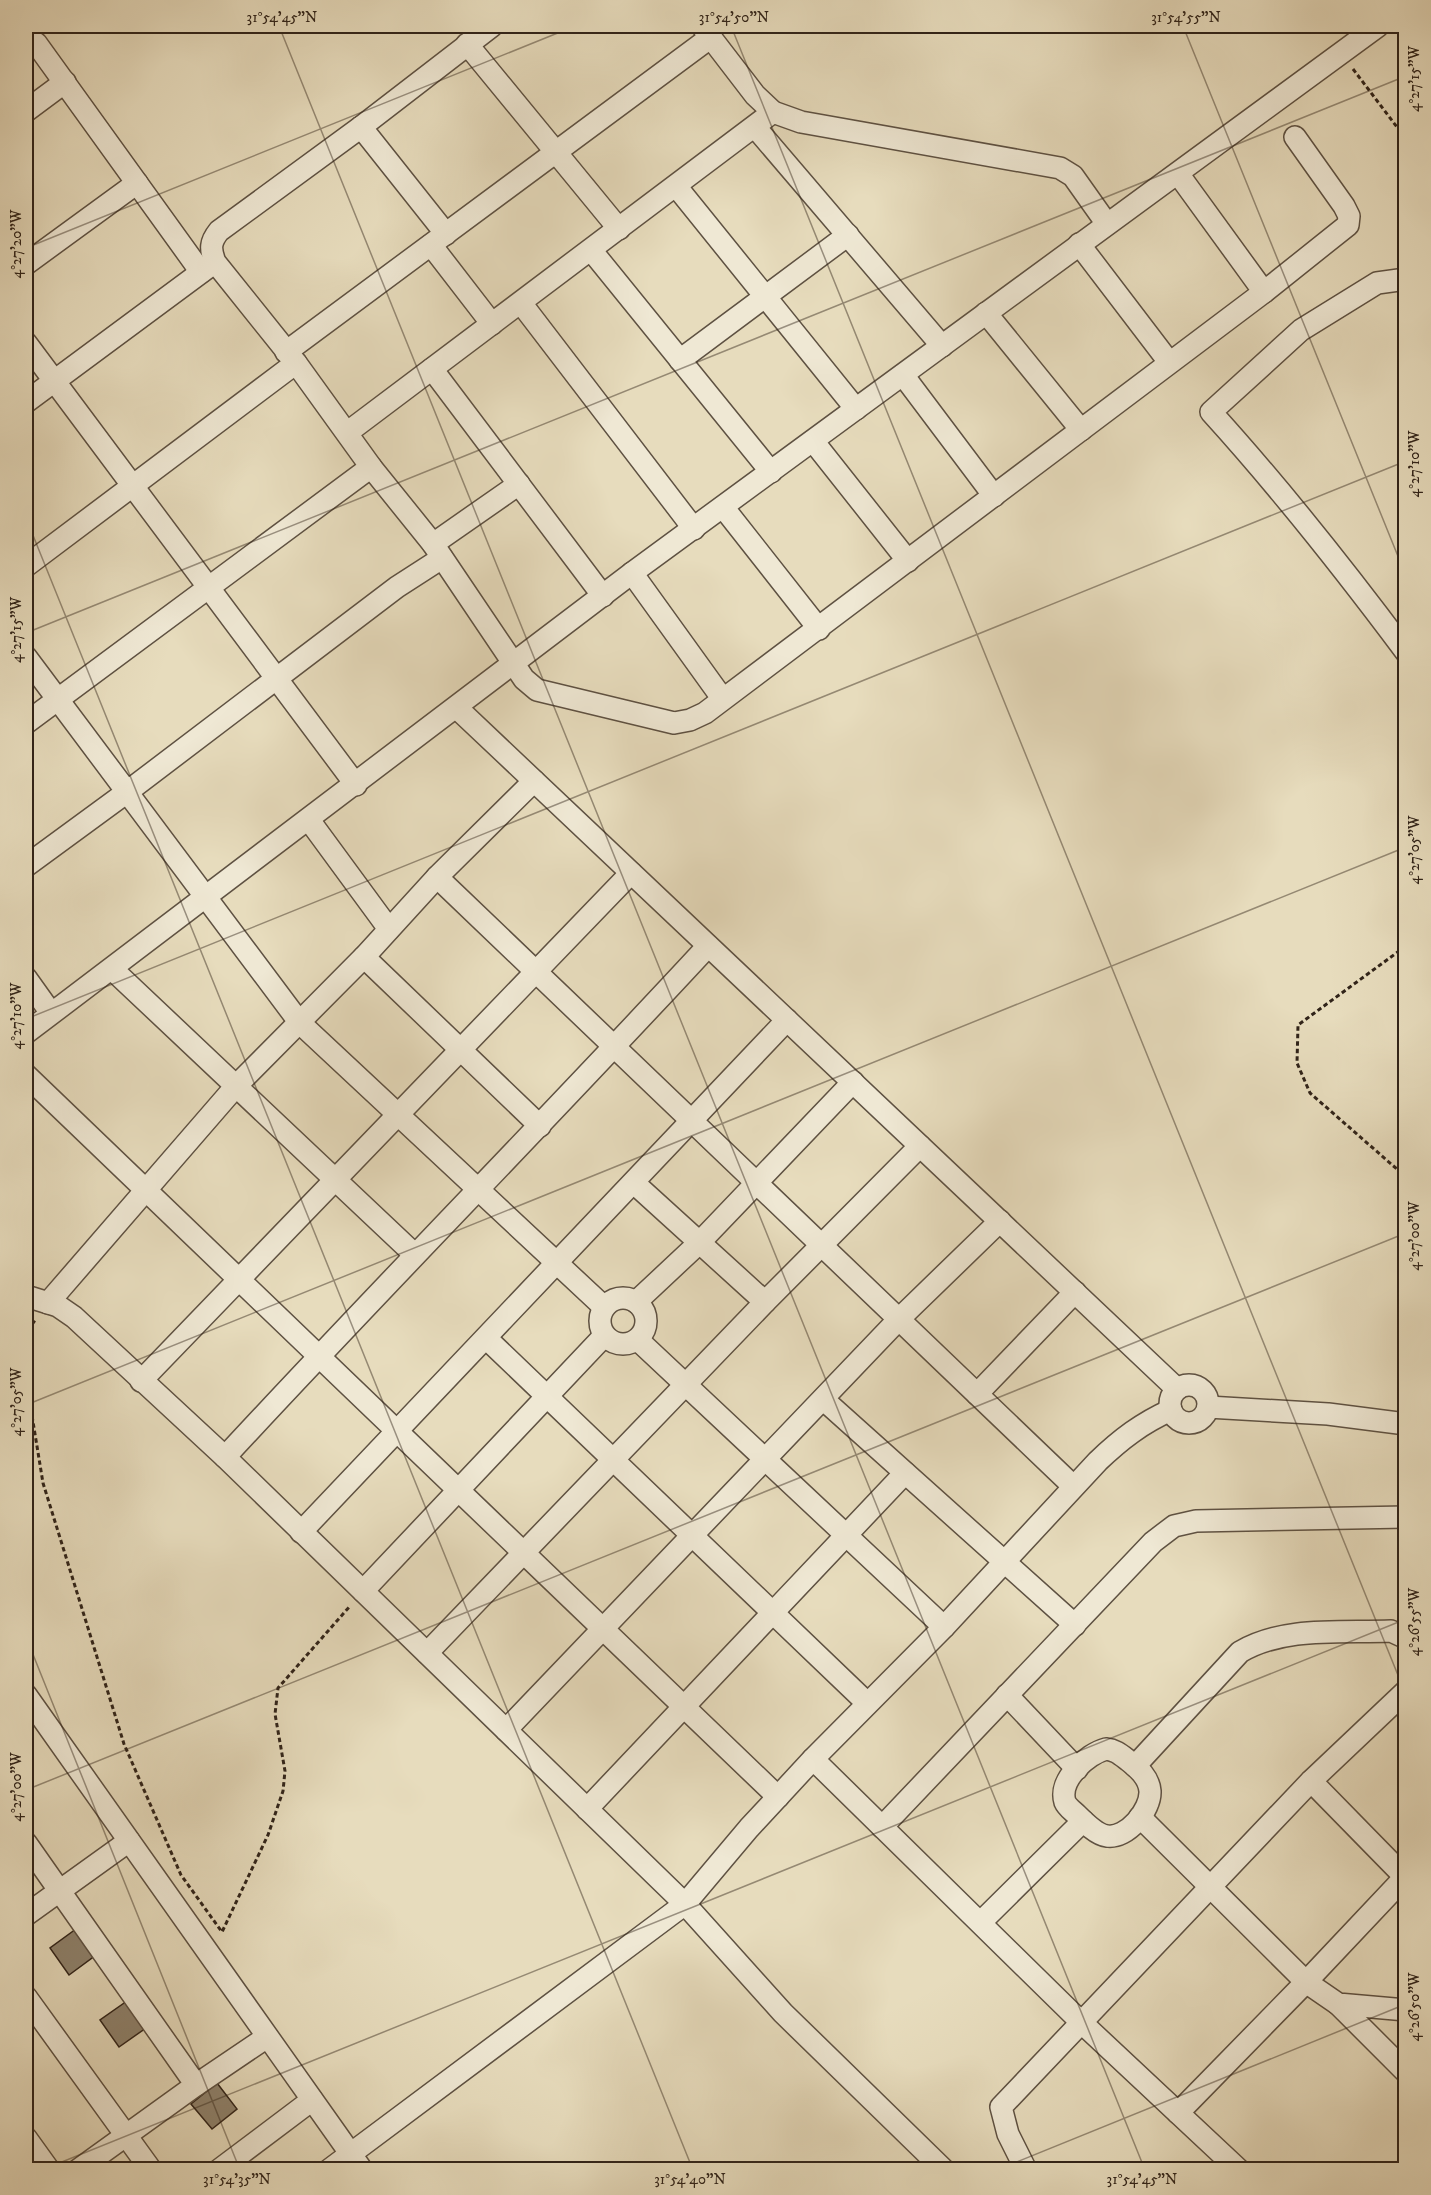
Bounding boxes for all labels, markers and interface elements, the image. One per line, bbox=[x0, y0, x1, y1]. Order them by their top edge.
text: 31°54'45"N bbox=[247, 8, 317, 27]
text: 31°54'50"N bbox=[699, 8, 769, 27]
text: 31°54'55"N bbox=[1151, 8, 1221, 27]
text: 4°27'15"W bbox=[1405, 46, 1424, 112]
text: 4°27'20"W bbox=[7, 209, 26, 278]
text: 4°27'10"W bbox=[1405, 430, 1424, 497]
text: 4°27'15"W bbox=[7, 597, 26, 663]
text: 4°27'05"W bbox=[1405, 815, 1424, 884]
text: 4°27'10"W bbox=[7, 982, 26, 1049]
text: 4°27'00"W bbox=[1405, 1201, 1424, 1271]
text: 4°27'05"W bbox=[7, 1367, 26, 1436]
text: 4°26'55"W bbox=[1405, 1587, 1424, 1656]
text: 4°27'00"W bbox=[7, 1752, 26, 1822]
text: 4°26'50"W bbox=[1405, 1972, 1424, 2042]
text: 31°54'35"N bbox=[203, 2170, 271, 2189]
text: 31°54'40"N bbox=[654, 2170, 726, 2189]
text: 31°54'45"N bbox=[1107, 2170, 1177, 2189]

